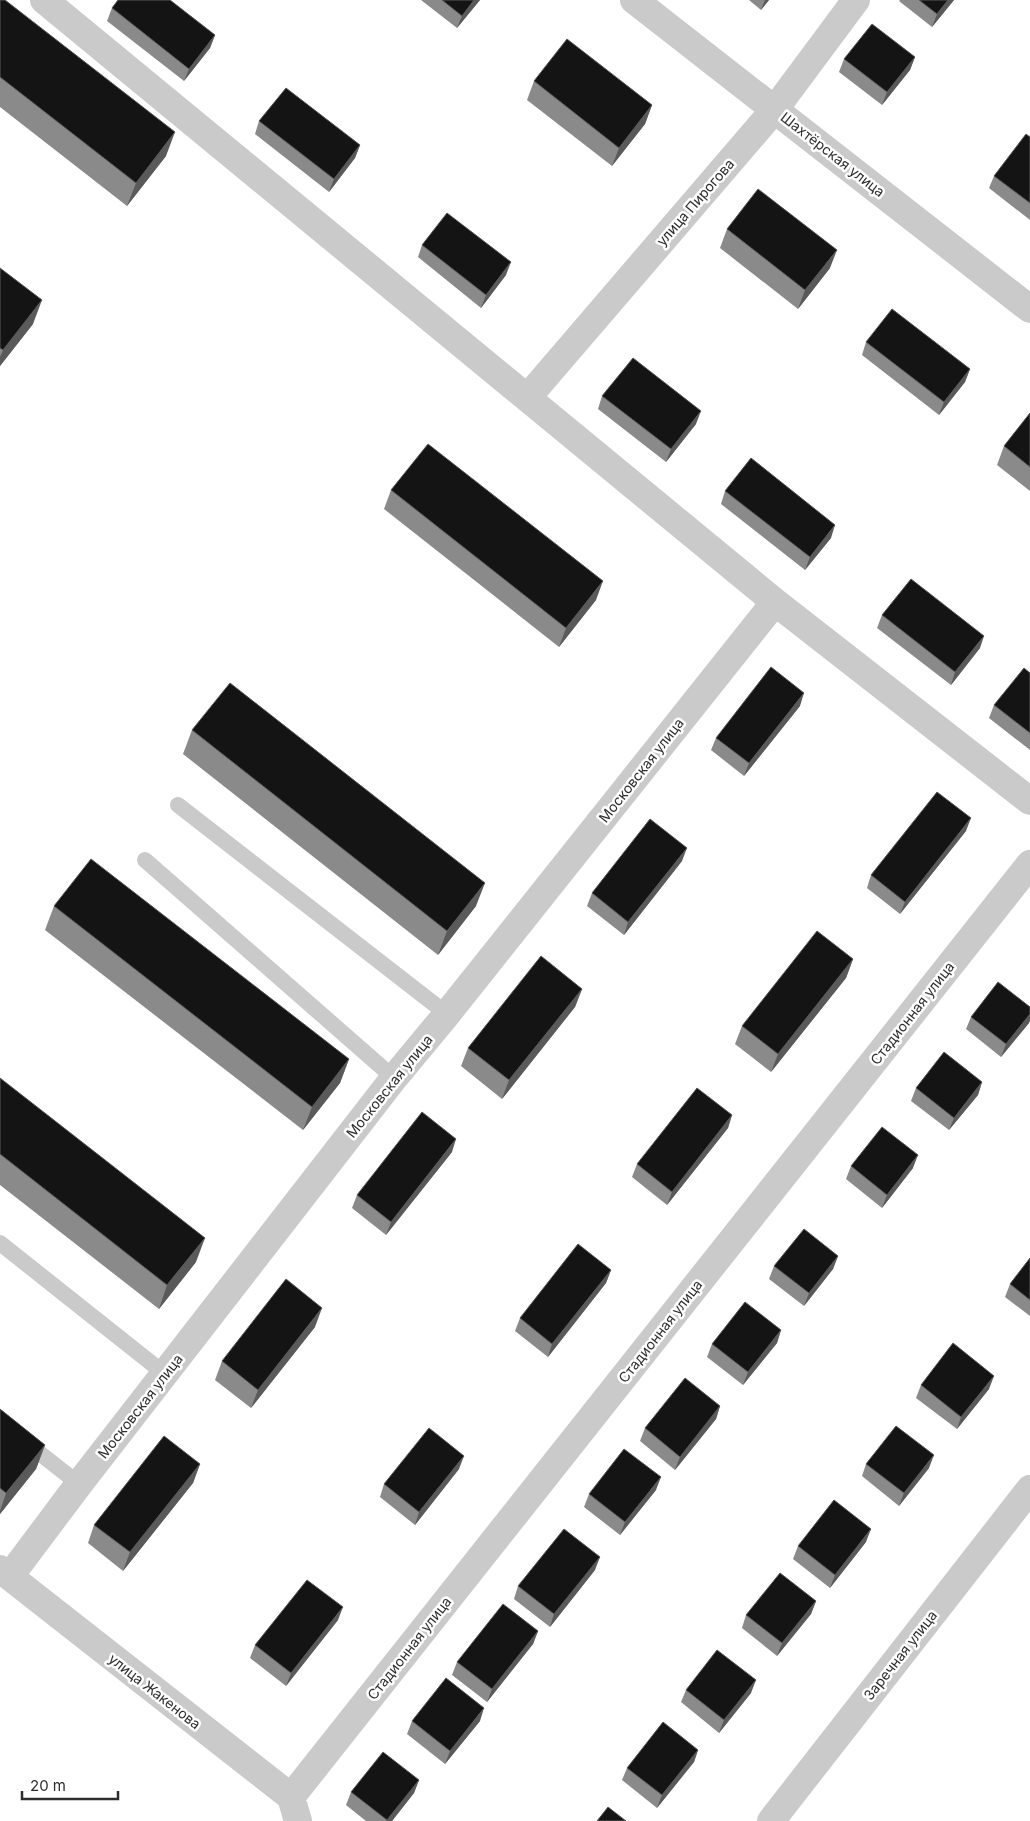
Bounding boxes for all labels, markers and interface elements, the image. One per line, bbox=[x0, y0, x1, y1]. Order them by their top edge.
street label: Шахтёрская улица bbox=[778, 108, 888, 200]
street label: улица Пирогова bbox=[653, 155, 737, 249]
street label: Московская улица bbox=[595, 715, 687, 825]
street label: Стадионная улица bbox=[867, 958, 957, 1068]
street label: Московская улица bbox=[342, 1031, 436, 1141]
street label: Стадионная улица bbox=[615, 1276, 705, 1386]
street label: Московская улица bbox=[94, 1351, 186, 1461]
street label: Стадионная улица bbox=[364, 1593, 454, 1703]
street label: Заречная улица bbox=[860, 1607, 940, 1703]
street label: улица Жакенова bbox=[106, 1650, 204, 1732]
scale bar bbox=[22, 1768, 119, 1800]
text: 20 m bbox=[30, 1776, 66, 1795]

